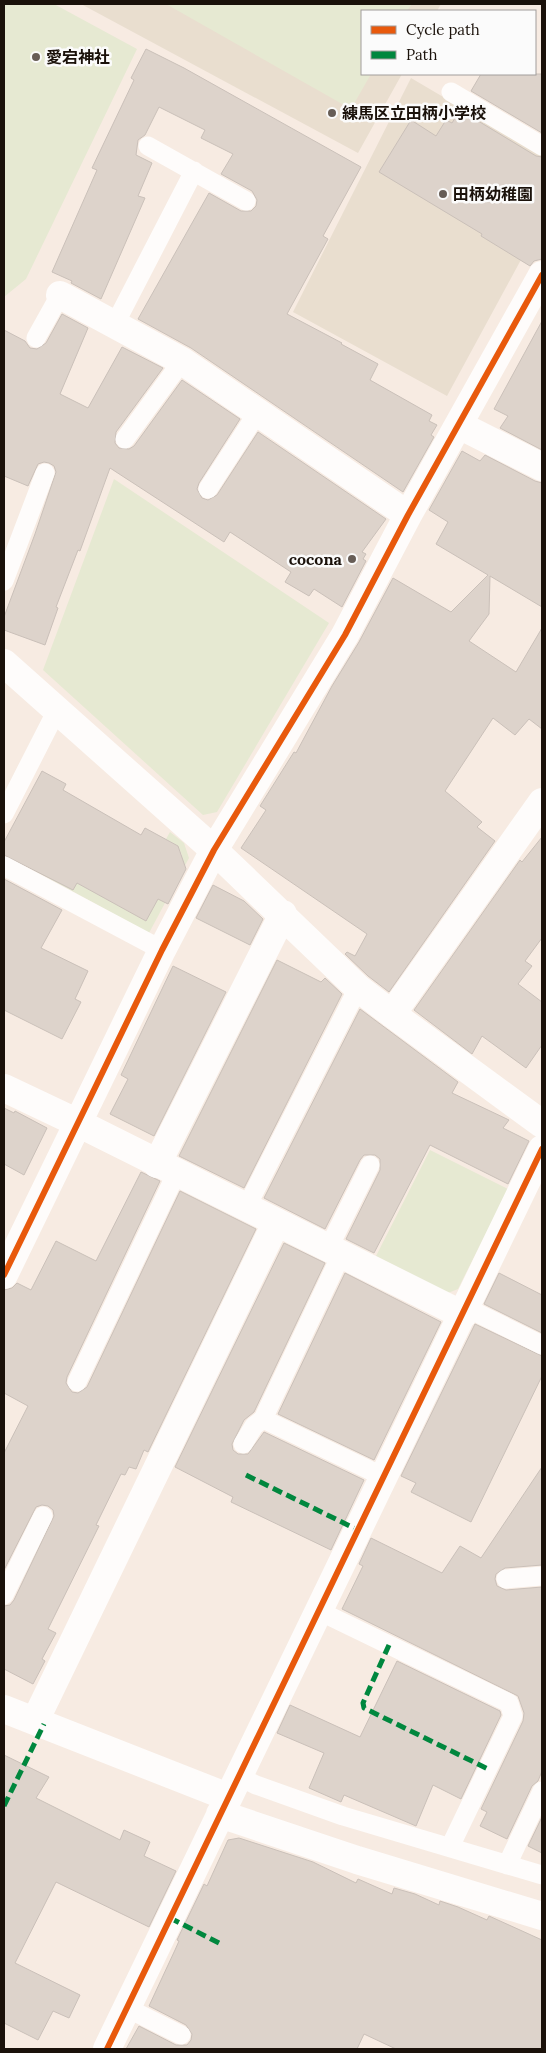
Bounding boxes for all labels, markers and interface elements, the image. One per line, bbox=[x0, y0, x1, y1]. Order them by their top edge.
legend bbox=[361, 10, 536, 75]
text: Cycle path bbox=[406, 20, 480, 39]
text: Path bbox=[406, 45, 437, 64]
place label: 愛宕神社 bbox=[46, 47, 110, 67]
marker: 愛宕神社 bbox=[30, 51, 42, 63]
place label: 練馬区立田柄小学校 bbox=[342, 103, 486, 123]
marker: 練馬区立田柄小学校 bbox=[326, 107, 338, 119]
place label: 田柄幼稚園 bbox=[453, 184, 533, 204]
marker: 田柄幼稚園 bbox=[437, 188, 449, 200]
place label: cocona bbox=[289, 549, 343, 569]
marker: cocona bbox=[346, 553, 358, 565]

